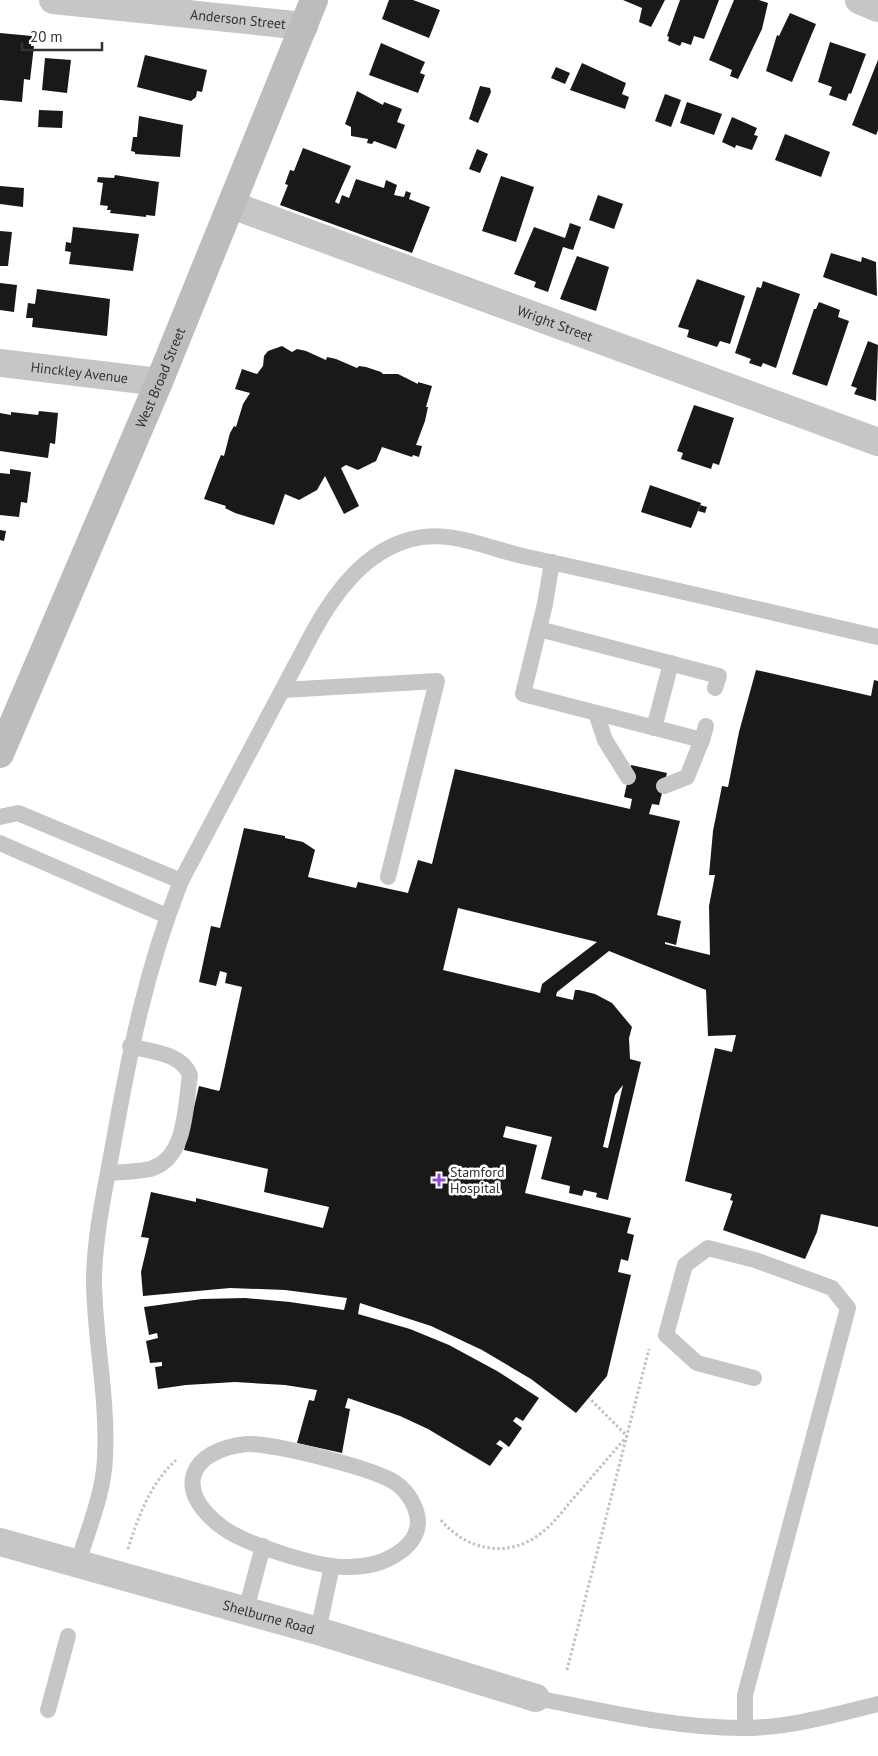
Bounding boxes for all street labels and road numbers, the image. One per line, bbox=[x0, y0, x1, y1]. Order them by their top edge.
street label: Anderson Street bbox=[189, 5, 287, 33]
street label: Wright Street bbox=[515, 301, 595, 346]
street label: West Broad Street bbox=[131, 325, 189, 431]
street label: Hinckley Avenue bbox=[30, 358, 129, 387]
street label: Shelburne Road bbox=[221, 1596, 317, 1639]

